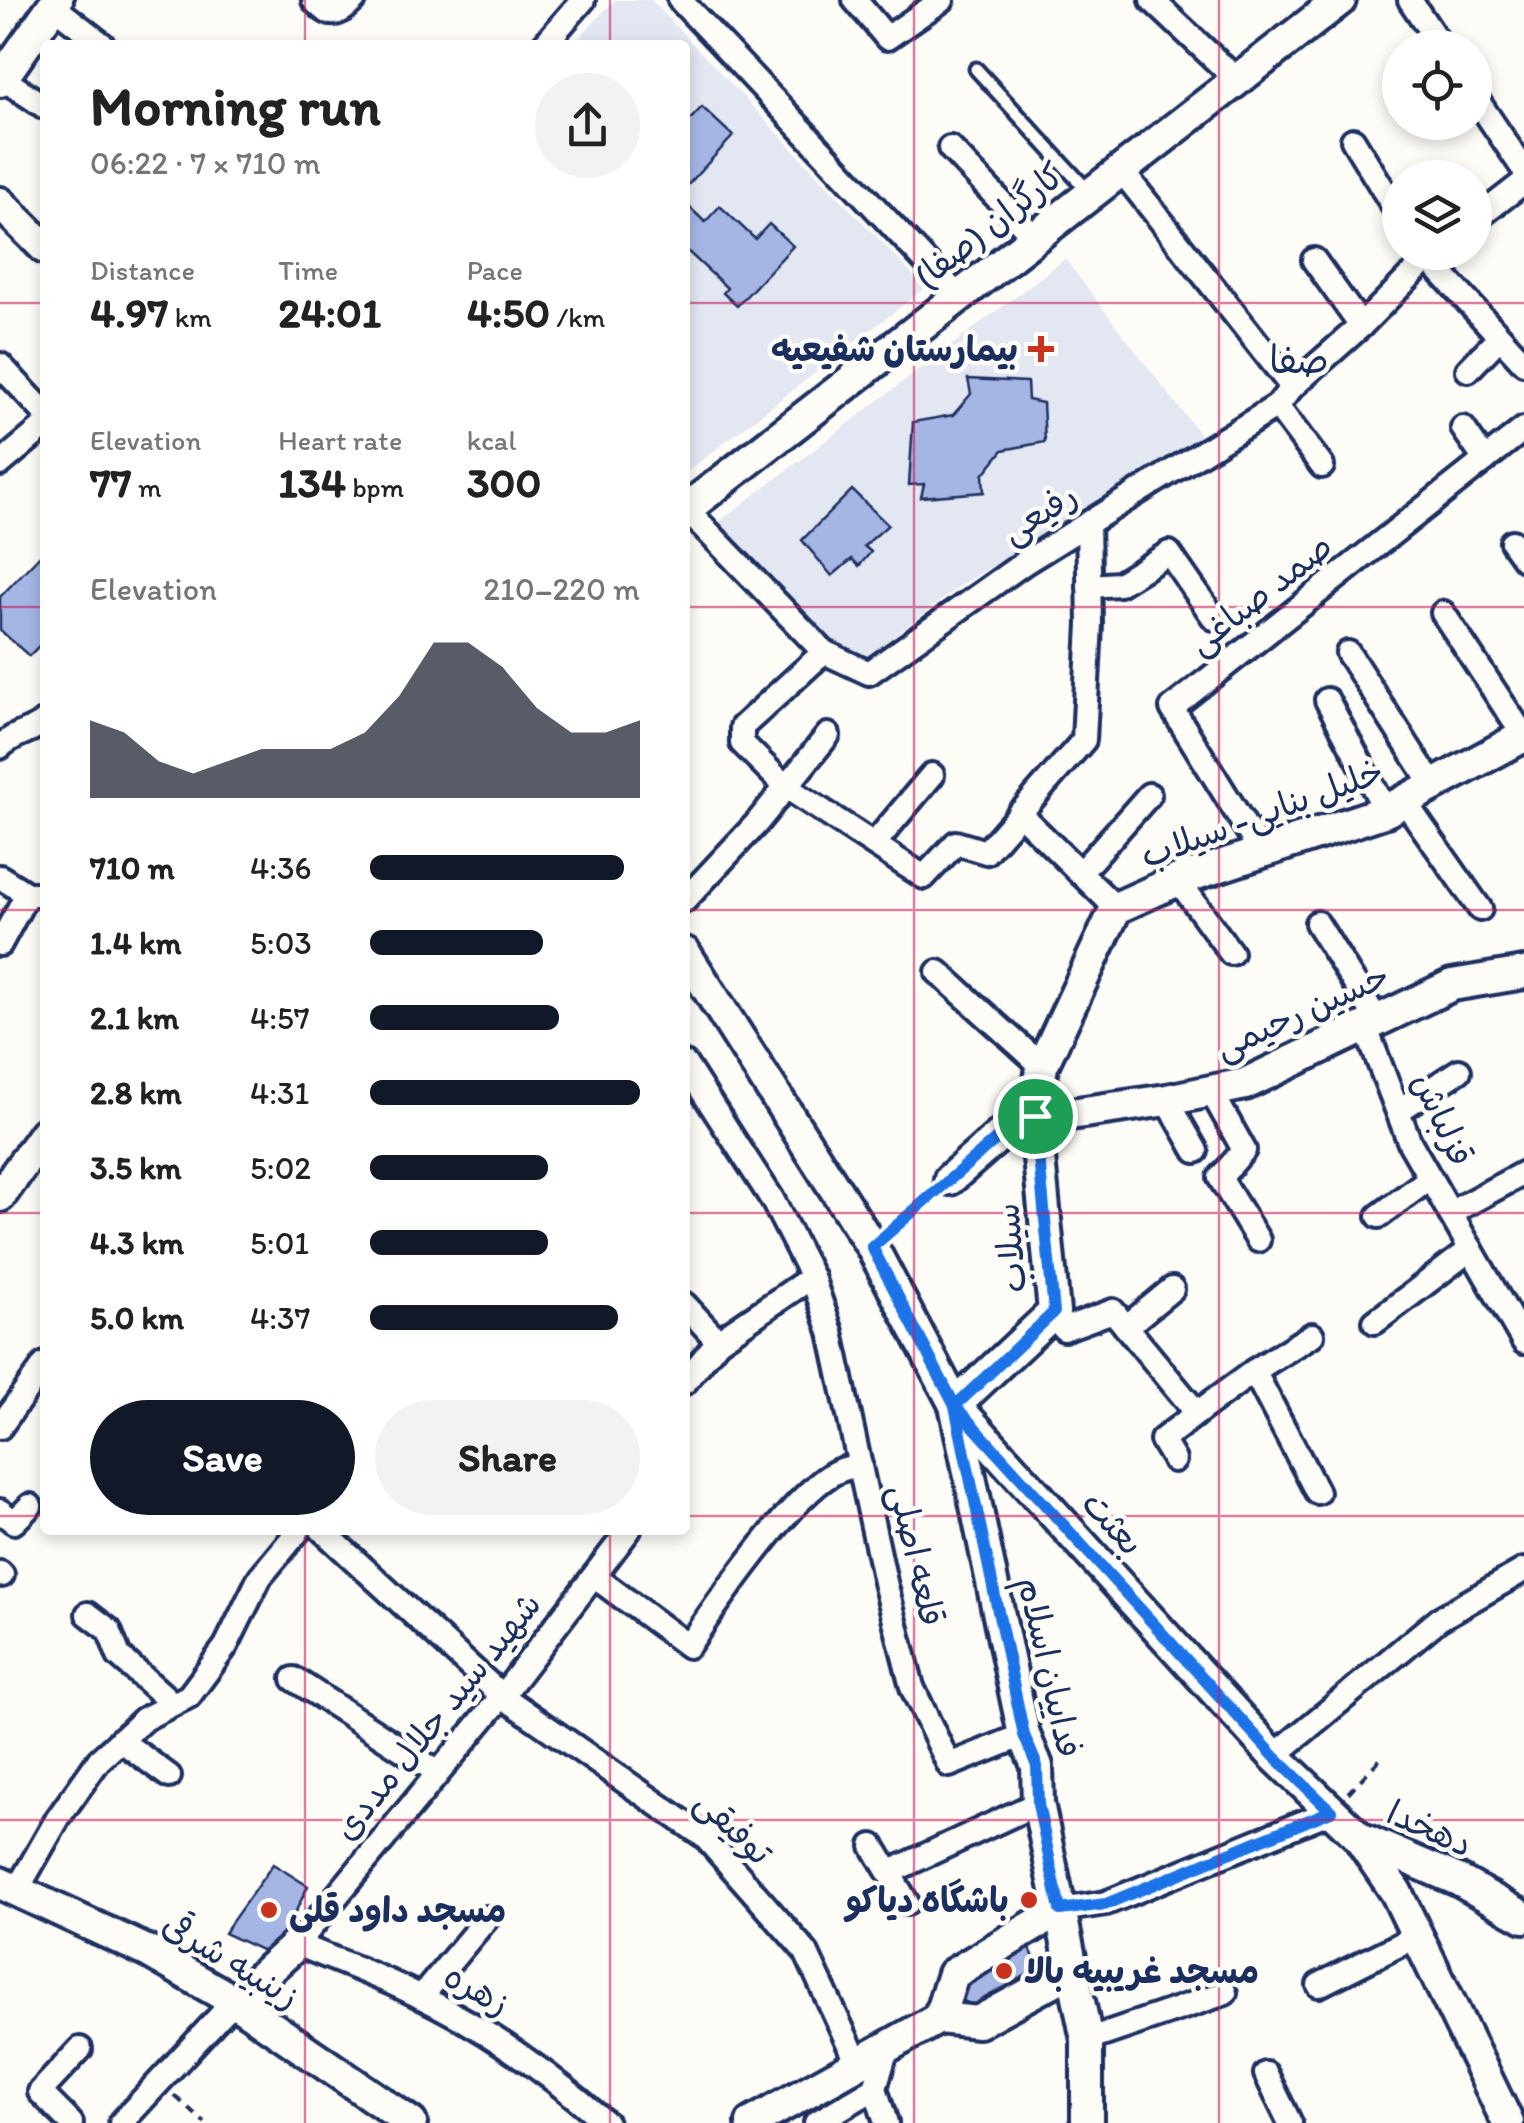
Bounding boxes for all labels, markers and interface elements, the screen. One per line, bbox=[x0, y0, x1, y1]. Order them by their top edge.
map controls bbox=[1382, 30, 1492, 270]
button: locate bbox=[1382, 30, 1492, 140]
text: Morning run bbox=[90, 73, 381, 139]
button: share bbox=[535, 73, 640, 178]
text: 06:22 · 7 × 710 m bbox=[90, 144, 321, 182]
street label: کارگران (صفا) bbox=[906, 153, 1072, 297]
button: layers bbox=[1382, 160, 1492, 270]
text: Distance bbox=[90, 253, 195, 287]
text: Time bbox=[278, 253, 338, 287]
text: Pace bbox=[467, 253, 523, 287]
text: 4.97 bbox=[90, 287, 168, 338]
text: 24:01 bbox=[278, 287, 381, 338]
text: 4:50 bbox=[467, 287, 550, 338]
text: km bbox=[168, 300, 212, 334]
text: /km bbox=[550, 300, 605, 334]
place label: بیمارستان شفیعیه bbox=[771, 328, 1018, 370]
marker: بیمارستان شفیعیه bbox=[1028, 336, 1054, 362]
district label: صفا bbox=[1269, 337, 1329, 383]
text: Elevation bbox=[90, 423, 201, 457]
text: Heart rate bbox=[278, 423, 402, 457]
text: kcal bbox=[467, 423, 516, 457]
text: 77 bbox=[90, 457, 132, 508]
text: 134 bbox=[278, 457, 346, 508]
text: 300 bbox=[467, 457, 541, 508]
text: m bbox=[132, 470, 162, 504]
text: bpm bbox=[346, 470, 404, 504]
street label: رفیعی bbox=[993, 474, 1086, 554]
street label: صمد صباغی bbox=[1179, 525, 1342, 665]
text: Elevation bbox=[90, 570, 217, 608]
text: 210–220 m bbox=[483, 570, 640, 608]
street label: خلیل بنایی- سیلاب bbox=[1135, 750, 1390, 878]
text: 710 m bbox=[90, 849, 175, 887]
text: 4:36 bbox=[250, 849, 311, 887]
text: 1.4 km bbox=[90, 924, 181, 962]
text: 5:03 bbox=[250, 924, 312, 962]
street label: حسین رحیمی bbox=[1208, 954, 1396, 1070]
text: 2.1 km bbox=[90, 999, 179, 1037]
text: 4:57 bbox=[250, 999, 310, 1037]
street label: قزلباش bbox=[1403, 1066, 1483, 1172]
text: 2.8 km bbox=[90, 1074, 182, 1112]
text: 4:31 bbox=[250, 1074, 309, 1112]
pin bbox=[993, 1074, 1078, 1159]
icon: arrive bbox=[1008, 1089, 1063, 1144]
text: 3.5 km bbox=[90, 1149, 182, 1187]
text: 5:02 bbox=[250, 1149, 311, 1187]
street label: سیلاب bbox=[985, 1201, 1035, 1295]
text: 4.3 km bbox=[90, 1224, 184, 1262]
text: 5:01 bbox=[250, 1224, 309, 1262]
text: 5.0 km bbox=[90, 1299, 184, 1337]
text: 4:37 bbox=[250, 1299, 310, 1337]
button: Save bbox=[90, 1400, 355, 1515]
button: Share bbox=[375, 1400, 640, 1515]
street label: قلعه اصلی bbox=[878, 1480, 954, 1630]
street label: بعثت bbox=[1073, 1482, 1153, 1564]
street label: فداییان اسلام bbox=[1003, 1573, 1091, 1763]
street label: شهید سید جلال مددی bbox=[324, 1584, 550, 1848]
street label: توفیقی bbox=[685, 1780, 782, 1876]
street label: دهخدا bbox=[1381, 1791, 1479, 1865]
place label: باشگاه دیاکو bbox=[843, 1878, 1009, 1923]
place label: مسجد داود قلی bbox=[289, 1889, 506, 1933]
marker: باشگاه دیاکو bbox=[1018, 1889, 1040, 1911]
marker: مسجد داود قلی bbox=[258, 1899, 280, 1921]
street label: زینبیه شرقی bbox=[155, 1902, 308, 2017]
place label: مسجد غریبیه بالا bbox=[1024, 1950, 1259, 1992]
street label: زهره bbox=[437, 1954, 517, 2024]
marker: مسجد غریبیه بالا bbox=[993, 1960, 1015, 1982]

